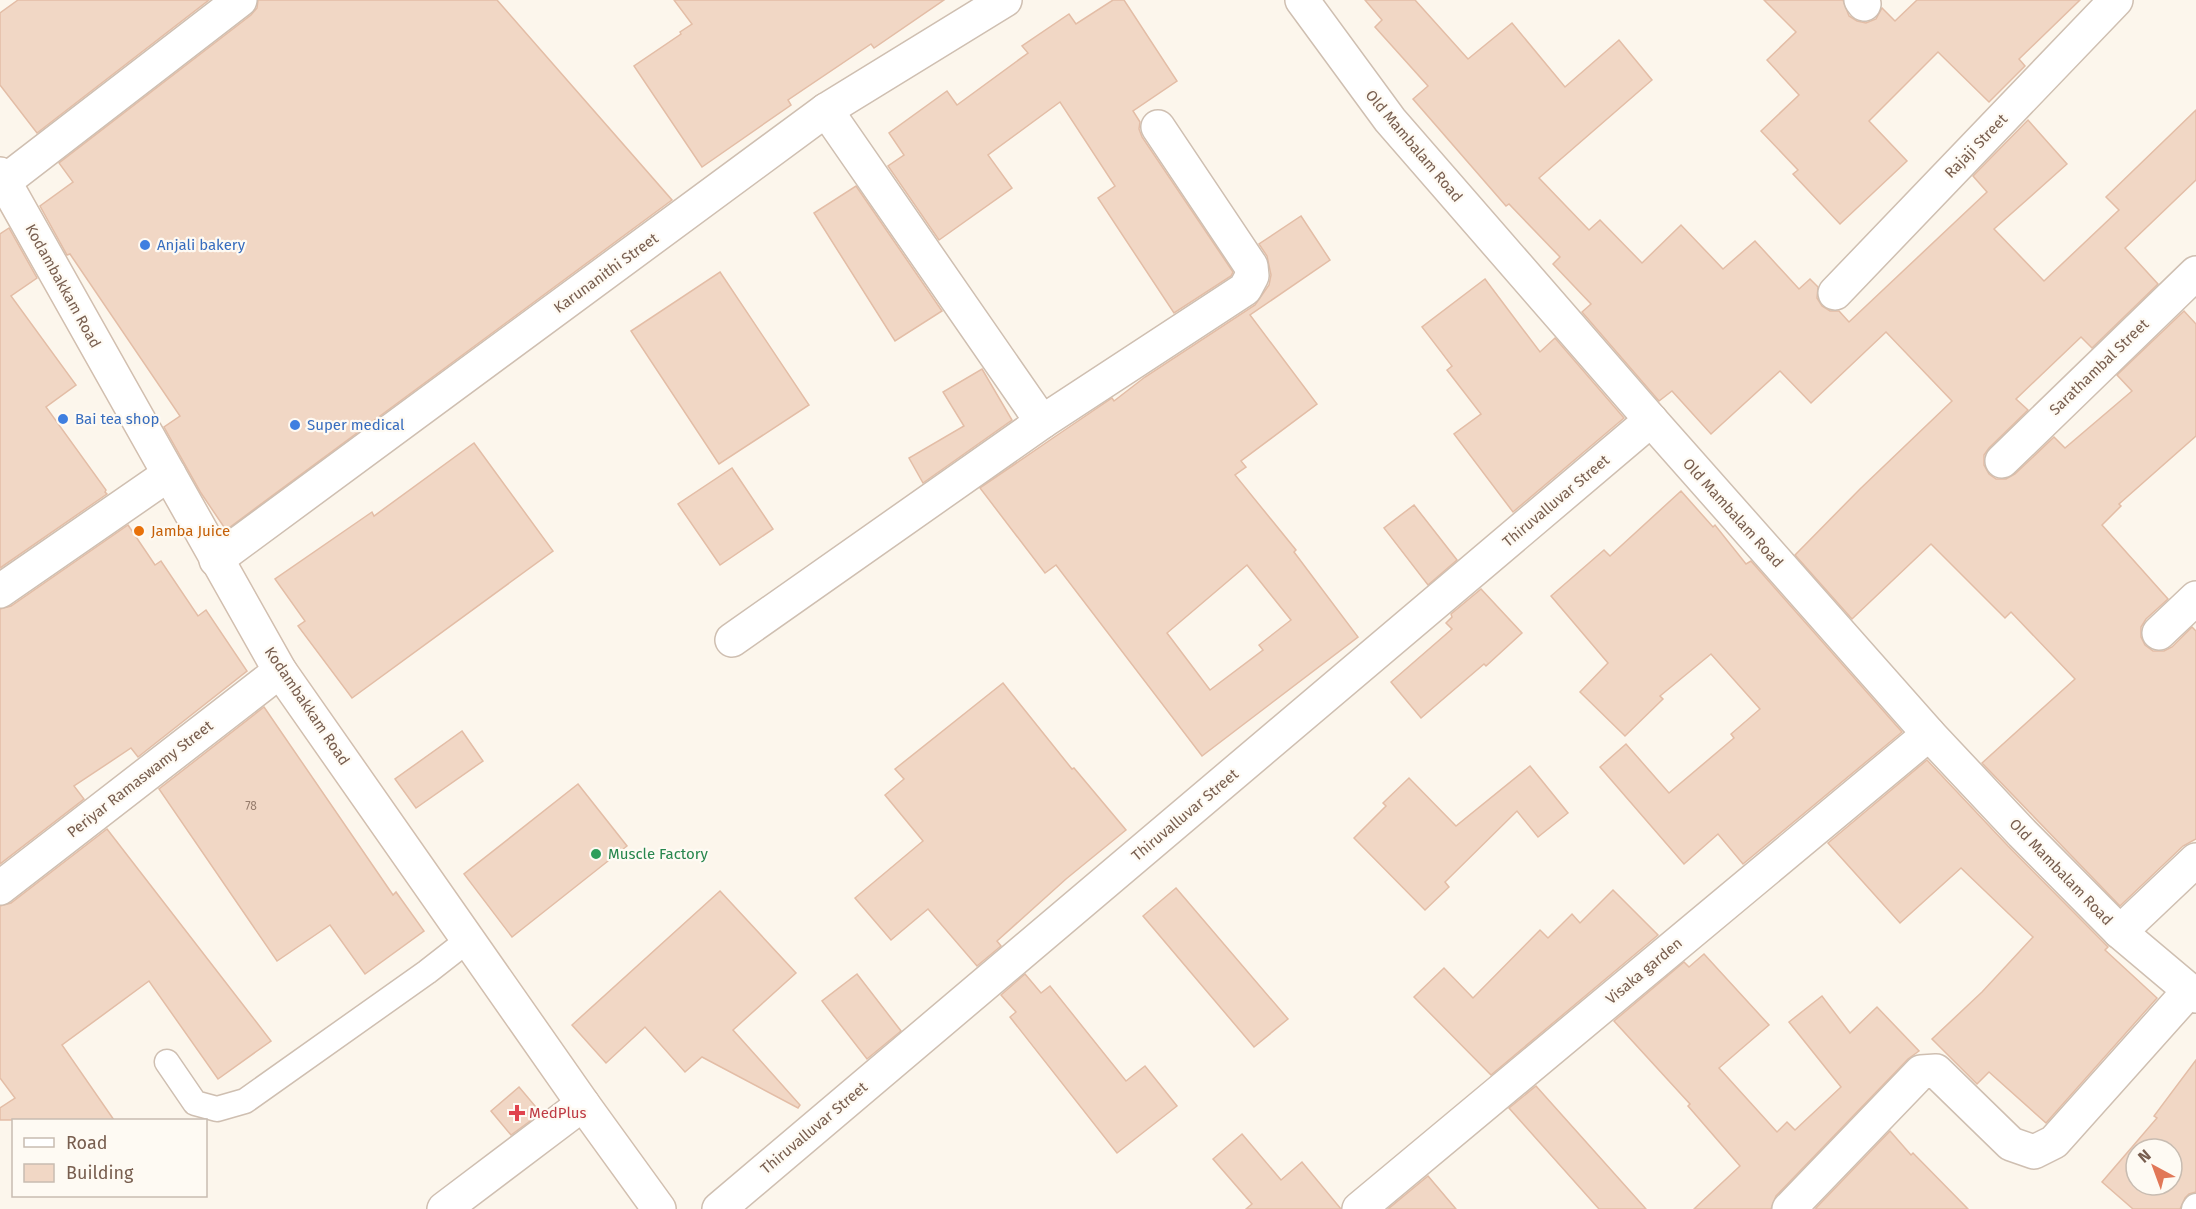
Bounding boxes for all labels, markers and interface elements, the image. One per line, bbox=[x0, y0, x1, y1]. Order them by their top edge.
street label: Old Mambalam Road bbox=[1362, 86, 1466, 206]
street label: Rajaji Street bbox=[1941, 110, 2011, 182]
street label: Kodambakkam Road bbox=[21, 221, 105, 351]
street label: Karunanithi Street bbox=[550, 229, 662, 317]
place label: Anjali bakery bbox=[157, 236, 246, 254]
marker: Anjali bakery bbox=[138, 238, 152, 252]
street label: Sarathambal Street bbox=[2046, 315, 2153, 419]
place label: Bai tea shop bbox=[75, 410, 159, 428]
marker: Bai tea shop bbox=[56, 412, 70, 426]
place label: Super medical bbox=[307, 416, 405, 434]
marker: Super medical bbox=[288, 418, 302, 432]
street label: Thiruvalluvar Street bbox=[1499, 451, 1613, 551]
street label: Old Mambalam Road bbox=[1679, 455, 1787, 571]
place label: Jamba Juice bbox=[151, 522, 230, 540]
marker: Jamba Juice bbox=[132, 524, 146, 538]
street label: Kodambakkam Road bbox=[261, 643, 353, 769]
street label: Periyar Ramaswamy Street bbox=[64, 716, 217, 841]
street label: Thiruvalluvar Street bbox=[1128, 765, 1242, 865]
house number: 78 bbox=[245, 799, 257, 813]
street label: Old Mambalam Road bbox=[2006, 815, 2116, 929]
place label: Muscle Factory bbox=[608, 845, 709, 863]
marker: Muscle Factory bbox=[589, 847, 603, 861]
street label: Visaka garden bbox=[1602, 934, 1686, 1008]
street label: Thiruvalluvar Street bbox=[757, 1078, 871, 1178]
place label: MedPlus bbox=[529, 1104, 587, 1122]
marker: MedPlus bbox=[510, 1106, 524, 1120]
legend bbox=[12, 1119, 207, 1197]
text: Road bbox=[66, 1132, 108, 1154]
north arrow bbox=[2124, 1137, 2184, 1197]
text: N bbox=[2134, 1145, 2155, 1167]
text: Building bbox=[66, 1162, 134, 1184]

